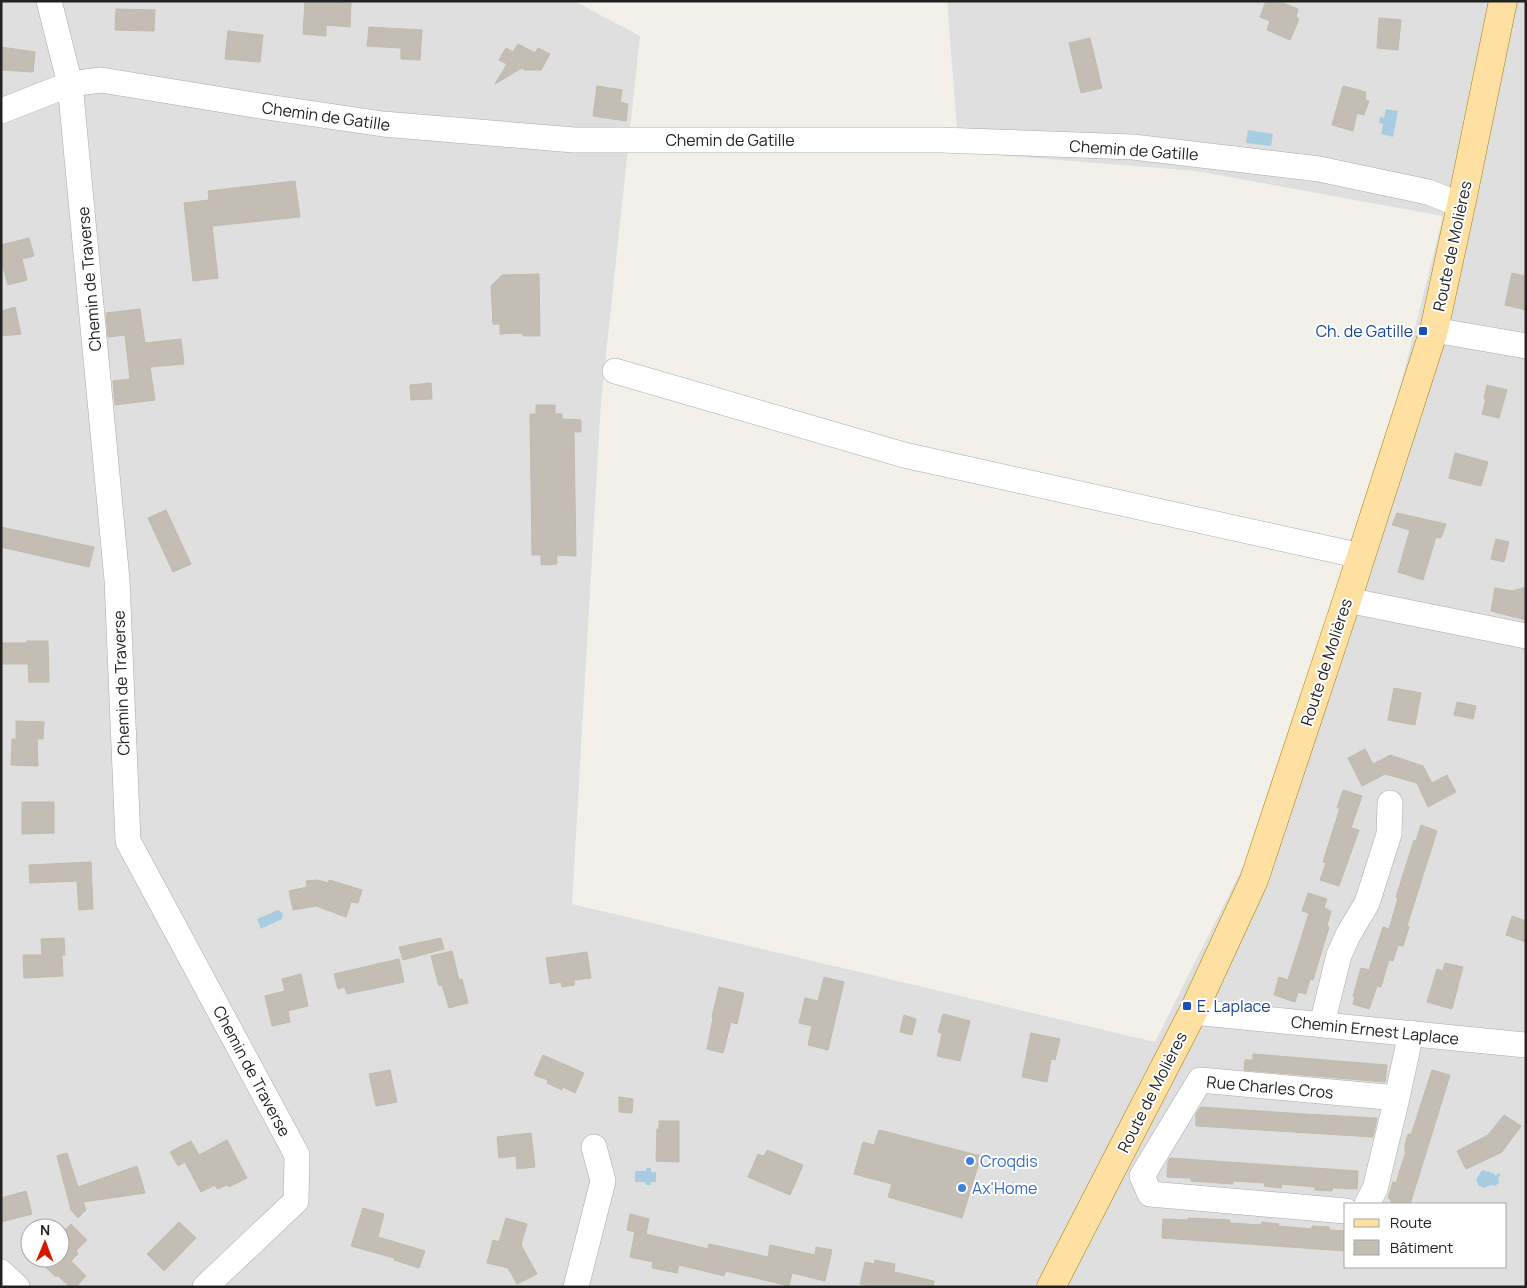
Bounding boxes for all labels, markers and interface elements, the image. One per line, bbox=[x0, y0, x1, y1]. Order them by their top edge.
street label: Chemin de Gatille bbox=[260, 96, 392, 136]
street label: Chemin de Gatille bbox=[665, 129, 795, 151]
street label: Chemin de Gatille bbox=[1069, 135, 1199, 165]
street label: Route de Molières bbox=[1427, 179, 1477, 313]
street label: Chemin de Traverse bbox=[72, 206, 106, 352]
place label: Ch. de Gatille bbox=[1316, 320, 1413, 342]
marker: Ch. de Gatille bbox=[1417, 325, 1429, 337]
street label: Route de Molières bbox=[1295, 595, 1357, 729]
street label: Chemin de Traverse bbox=[107, 610, 135, 756]
place label: E. Laplace bbox=[1197, 995, 1271, 1017]
marker: E. Laplace bbox=[1181, 1000, 1193, 1012]
street label: Chemin de Traverse bbox=[208, 1002, 296, 1140]
street label: Chemin Ernest Laplace bbox=[1290, 1010, 1460, 1050]
street label: Route de Molières bbox=[1112, 1028, 1192, 1156]
street label: Rue Charles Cros bbox=[1206, 1070, 1334, 1104]
place label: Croqdis bbox=[980, 1150, 1038, 1172]
marker: Croqdis bbox=[964, 1155, 976, 1167]
place label: Ax'Home bbox=[972, 1177, 1037, 1199]
marker: Ax'Home bbox=[956, 1182, 968, 1194]
legend bbox=[1344, 1203, 1507, 1268]
text: Route bbox=[1390, 1212, 1432, 1233]
north arrow bbox=[20, 1218, 70, 1268]
text: N bbox=[40, 1220, 50, 1239]
text: Bâtiment bbox=[1390, 1237, 1453, 1258]

